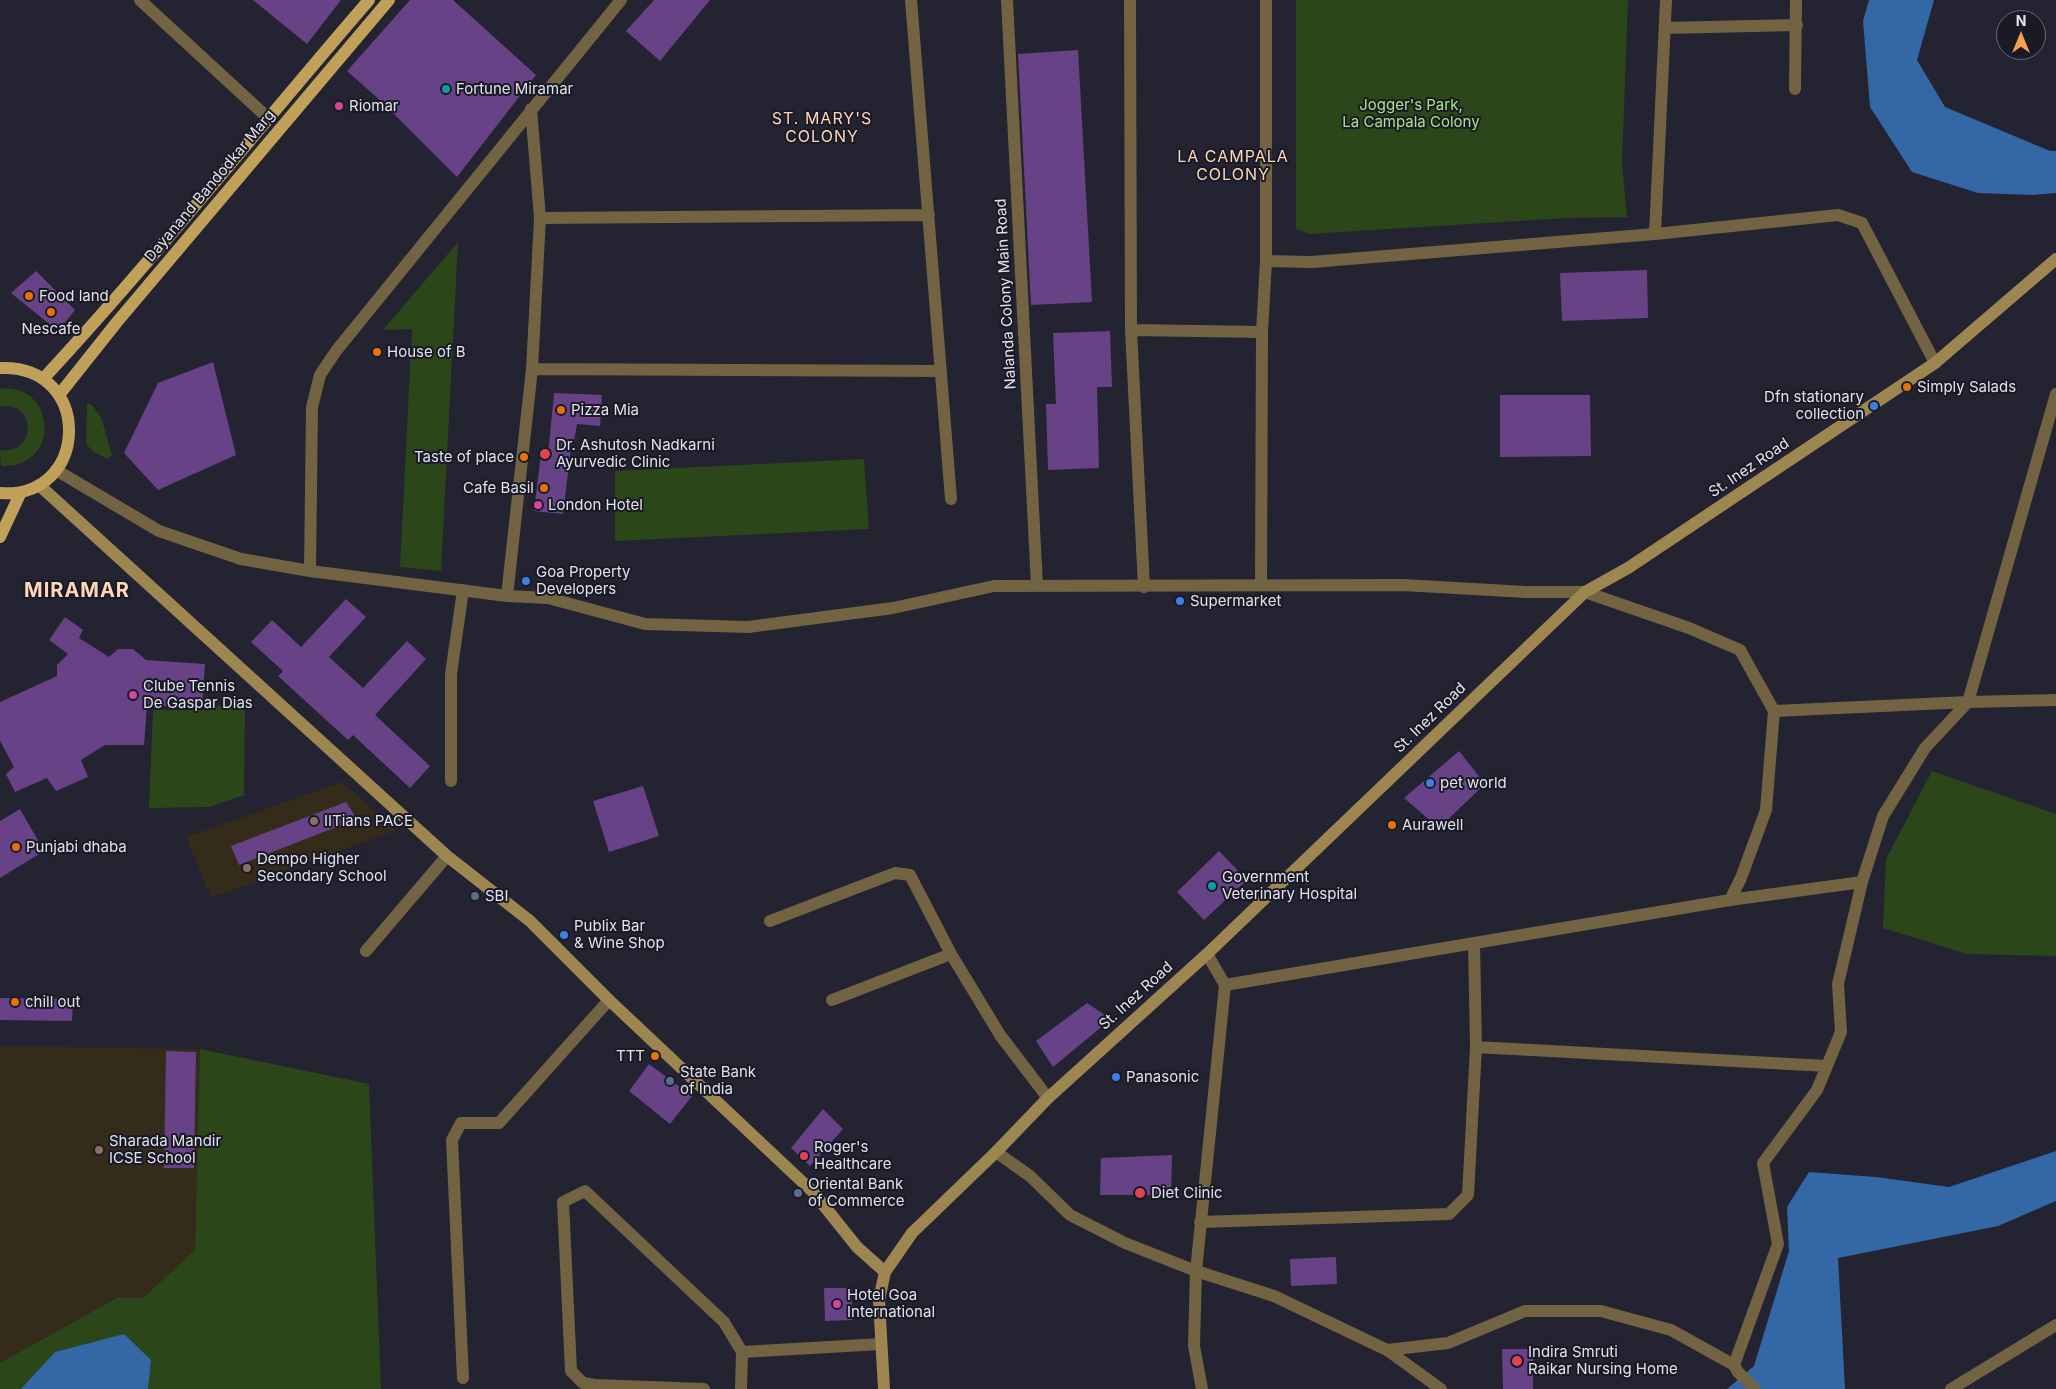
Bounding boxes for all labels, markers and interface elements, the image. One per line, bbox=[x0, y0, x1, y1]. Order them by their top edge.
north arrow bbox=[1996, 10, 2046, 60]
text: N bbox=[2016, 12, 2026, 29]
place label: Fortune Miramar bbox=[456, 80, 573, 98]
marker: Fortune Miramar bbox=[440, 83, 452, 95]
park label: Jogger's Park, La Campala Colony bbox=[1342, 96, 1480, 131]
place label: Riomar bbox=[349, 97, 398, 115]
marker: Riomar bbox=[333, 100, 345, 112]
street label: Dayanand Bandodkar Marg bbox=[141, 106, 279, 266]
district label: ST. MARY'S COLONY bbox=[771, 109, 873, 147]
district label: LA CAMPALA COLONY bbox=[1176, 147, 1290, 185]
street label: Nalanda Colony Main Road bbox=[992, 198, 1020, 390]
place label: Food land bbox=[39, 287, 109, 305]
marker: Food land bbox=[23, 290, 35, 302]
marker: Nescafe bbox=[45, 306, 57, 318]
place label: Nescafe bbox=[22, 320, 80, 338]
place label: House of B bbox=[387, 343, 465, 361]
marker: House of B bbox=[371, 346, 383, 358]
place label: Simply Salads bbox=[1917, 378, 2016, 396]
marker: Simply Salads bbox=[1901, 381, 1913, 393]
place label: Dfn stationary collection bbox=[1764, 388, 1864, 423]
marker: Dfn stationary collection bbox=[1868, 400, 1880, 412]
place label: Pizza Mia bbox=[571, 401, 639, 419]
marker: Pizza Mia bbox=[555, 404, 567, 416]
street label: St. Inez Road bbox=[1705, 434, 1793, 502]
place label: Dr. Ashutosh Nadkarni Ayurvedic Clinic bbox=[556, 436, 715, 471]
marker: Dr. Ashutosh Nadkarni Ayurvedic Clinic bbox=[538, 447, 552, 461]
place label: Taste of place bbox=[414, 448, 514, 466]
marker: Taste of place bbox=[518, 451, 530, 463]
place label: Cafe Basil bbox=[463, 479, 534, 497]
marker: Cafe Basil bbox=[538, 482, 550, 494]
place label: London Hotel bbox=[548, 496, 643, 514]
marker: London Hotel bbox=[532, 499, 544, 511]
place label: Goa Property Developers bbox=[536, 563, 630, 598]
marker: Goa Property Developers bbox=[520, 575, 532, 587]
district label: MIRAMAR bbox=[23, 579, 131, 603]
place label: Supermarket bbox=[1190, 592, 1281, 610]
marker: Supermarket bbox=[1174, 595, 1186, 607]
place label: Clube Tennis De Gaspar Dias bbox=[143, 677, 253, 712]
street label: St. Inez Road bbox=[1390, 679, 1470, 757]
marker: Clube Tennis De Gaspar Dias bbox=[127, 689, 139, 701]
place label: pet world bbox=[1440, 774, 1507, 792]
marker: pet world bbox=[1424, 777, 1436, 789]
place label: IITians PACE bbox=[324, 812, 413, 830]
marker: IITians PACE bbox=[308, 815, 320, 827]
place label: Aurawell bbox=[1402, 816, 1463, 834]
marker: Aurawell bbox=[1386, 819, 1398, 831]
place label: Punjabi dhaba bbox=[26, 838, 127, 856]
marker: Punjabi dhaba bbox=[10, 841, 22, 853]
place label: Dempo Higher Secondary School bbox=[257, 850, 387, 885]
marker: Dempo Higher Secondary School bbox=[241, 862, 253, 874]
place label: Government Veterinary Hospital bbox=[1222, 868, 1357, 903]
marker: Government Veterinary Hospital bbox=[1206, 880, 1218, 892]
place label: SBI bbox=[485, 887, 508, 905]
marker: SBI bbox=[469, 890, 481, 902]
place label: Publix Bar & Wine Shop bbox=[574, 917, 665, 952]
marker: Publix Bar & Wine Shop bbox=[558, 929, 570, 941]
street label: St. Inez Road bbox=[1095, 958, 1177, 1034]
place label: chill out bbox=[25, 993, 80, 1011]
marker: chill out bbox=[9, 996, 21, 1008]
place label: TTT bbox=[616, 1047, 645, 1065]
marker: TTT bbox=[649, 1050, 661, 1062]
place label: State Bank of India bbox=[680, 1063, 756, 1098]
place label: Panasonic bbox=[1126, 1068, 1199, 1086]
marker: Panasonic bbox=[1110, 1071, 1122, 1083]
marker: State Bank of India bbox=[664, 1075, 676, 1087]
place label: Sharada Mandir ICSE School bbox=[109, 1132, 221, 1167]
place label: Roger's Healthcare bbox=[814, 1138, 891, 1173]
marker: Sharada Mandir ICSE School bbox=[93, 1144, 105, 1156]
marker: Roger's Healthcare bbox=[798, 1150, 810, 1162]
place label: Oriental Bank of Commerce bbox=[808, 1175, 904, 1210]
place label: Diet Clinic bbox=[1151, 1184, 1223, 1202]
marker: Diet Clinic bbox=[1133, 1186, 1147, 1200]
marker: Oriental Bank of Commerce bbox=[792, 1187, 804, 1199]
place label: Hotel Goa International bbox=[847, 1286, 935, 1321]
marker: Hotel Goa International bbox=[831, 1298, 843, 1310]
place label: Indira Smruti Raikar Nursing Home bbox=[1528, 1343, 1678, 1378]
marker: Indira Smruti Raikar Nursing Home bbox=[1510, 1354, 1524, 1368]

